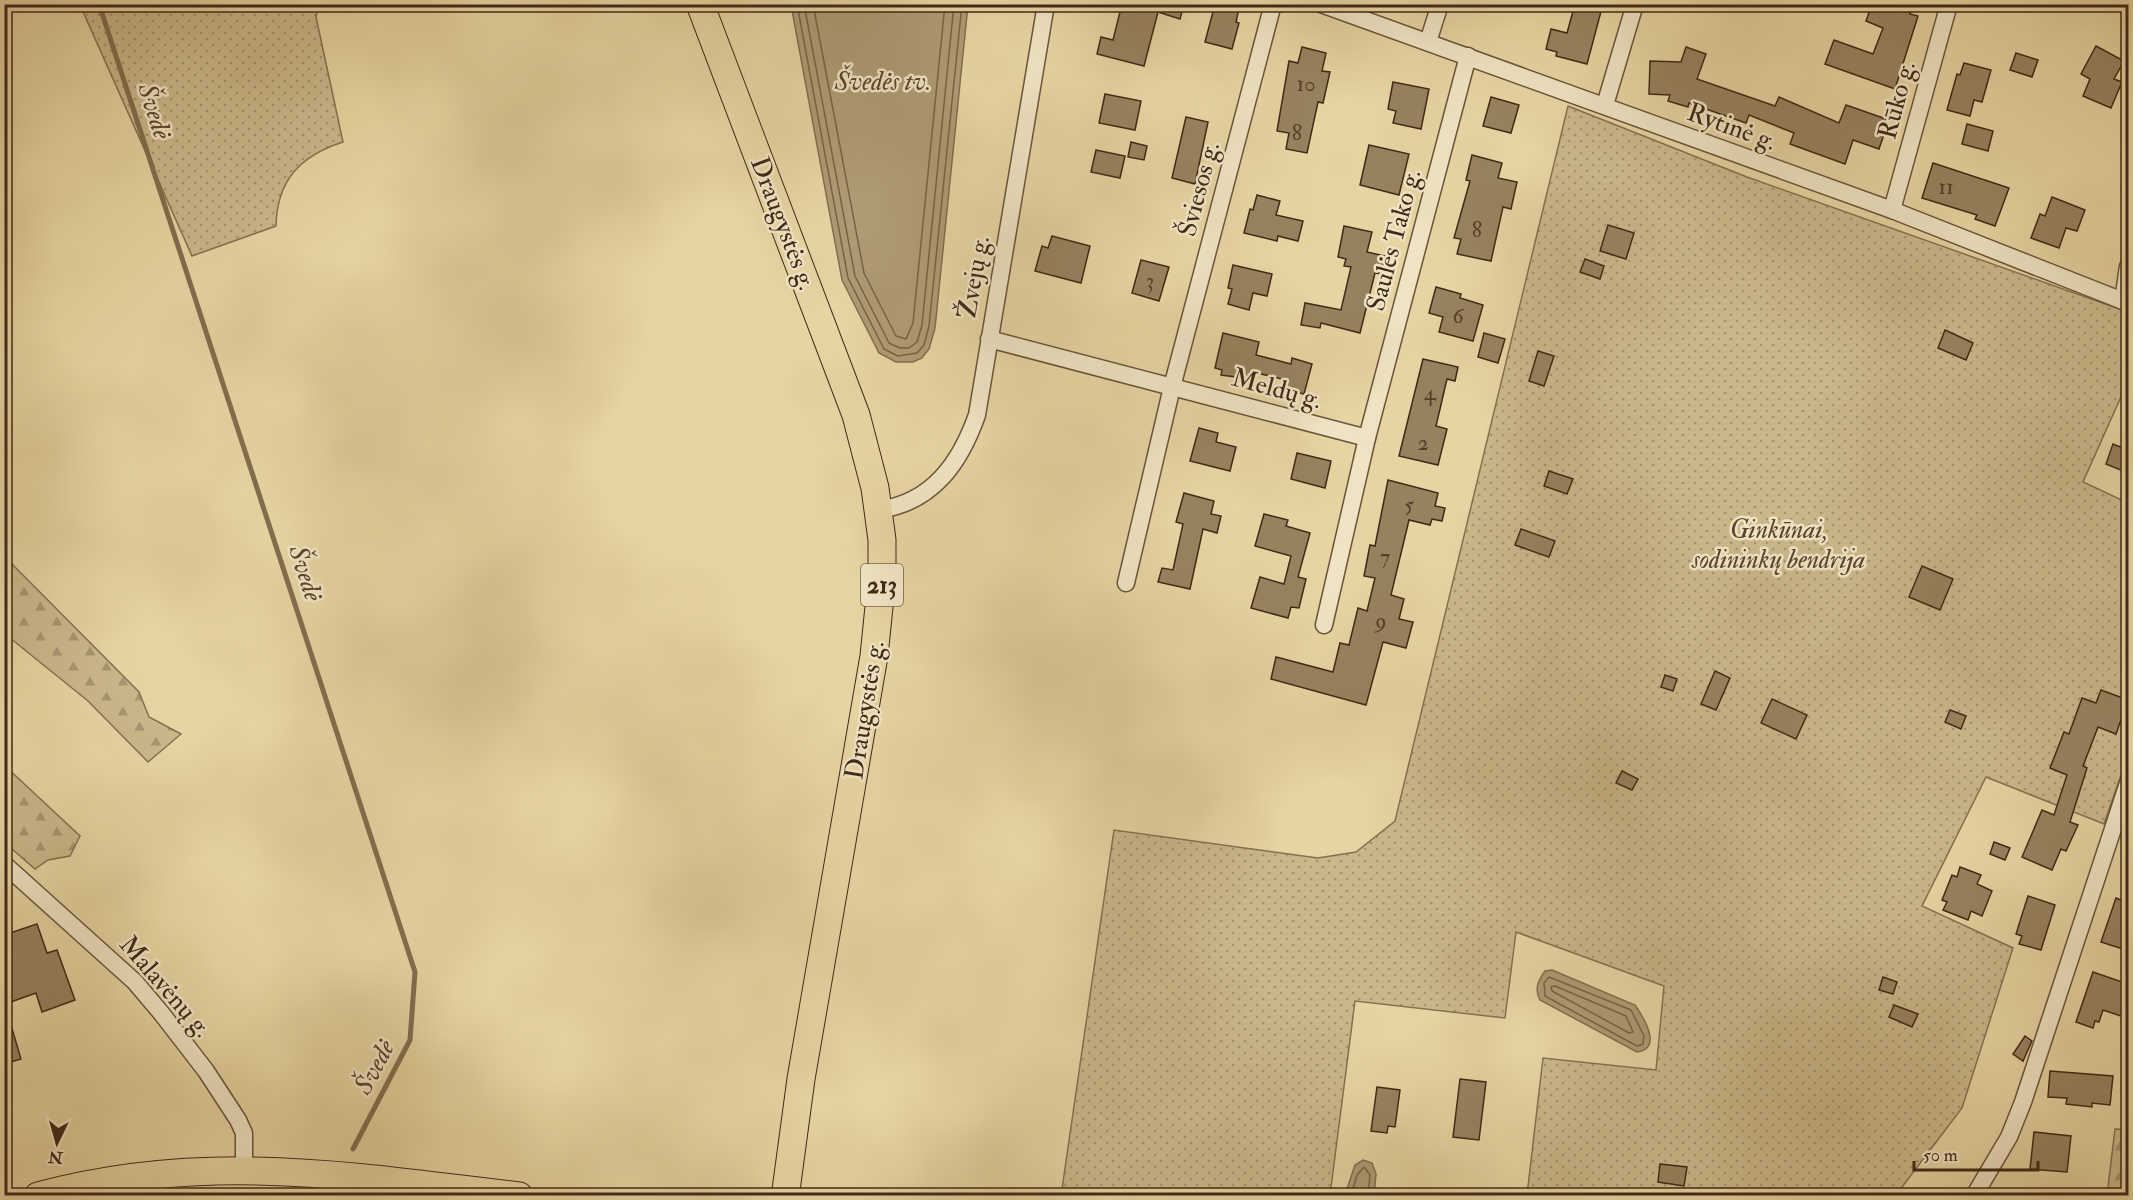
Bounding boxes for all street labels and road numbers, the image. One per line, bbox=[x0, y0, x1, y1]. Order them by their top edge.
street label: Rūko g. bbox=[1871, 58, 1923, 143]
street label: Rytinė g. bbox=[1683, 96, 1780, 158]
street label: Šviesos g. bbox=[1169, 138, 1227, 240]
street label: Draugystės g. bbox=[743, 152, 823, 294]
street label: Saulės Tako g. bbox=[1360, 166, 1428, 315]
street label: Žvejų g. bbox=[949, 233, 997, 321]
street label: Meldų g. bbox=[1228, 362, 1325, 416]
road number: 213 bbox=[861, 564, 903, 606]
street label: Draugystės g. bbox=[838, 639, 892, 782]
street label: Malavėnų g. bbox=[112, 929, 218, 1044]

